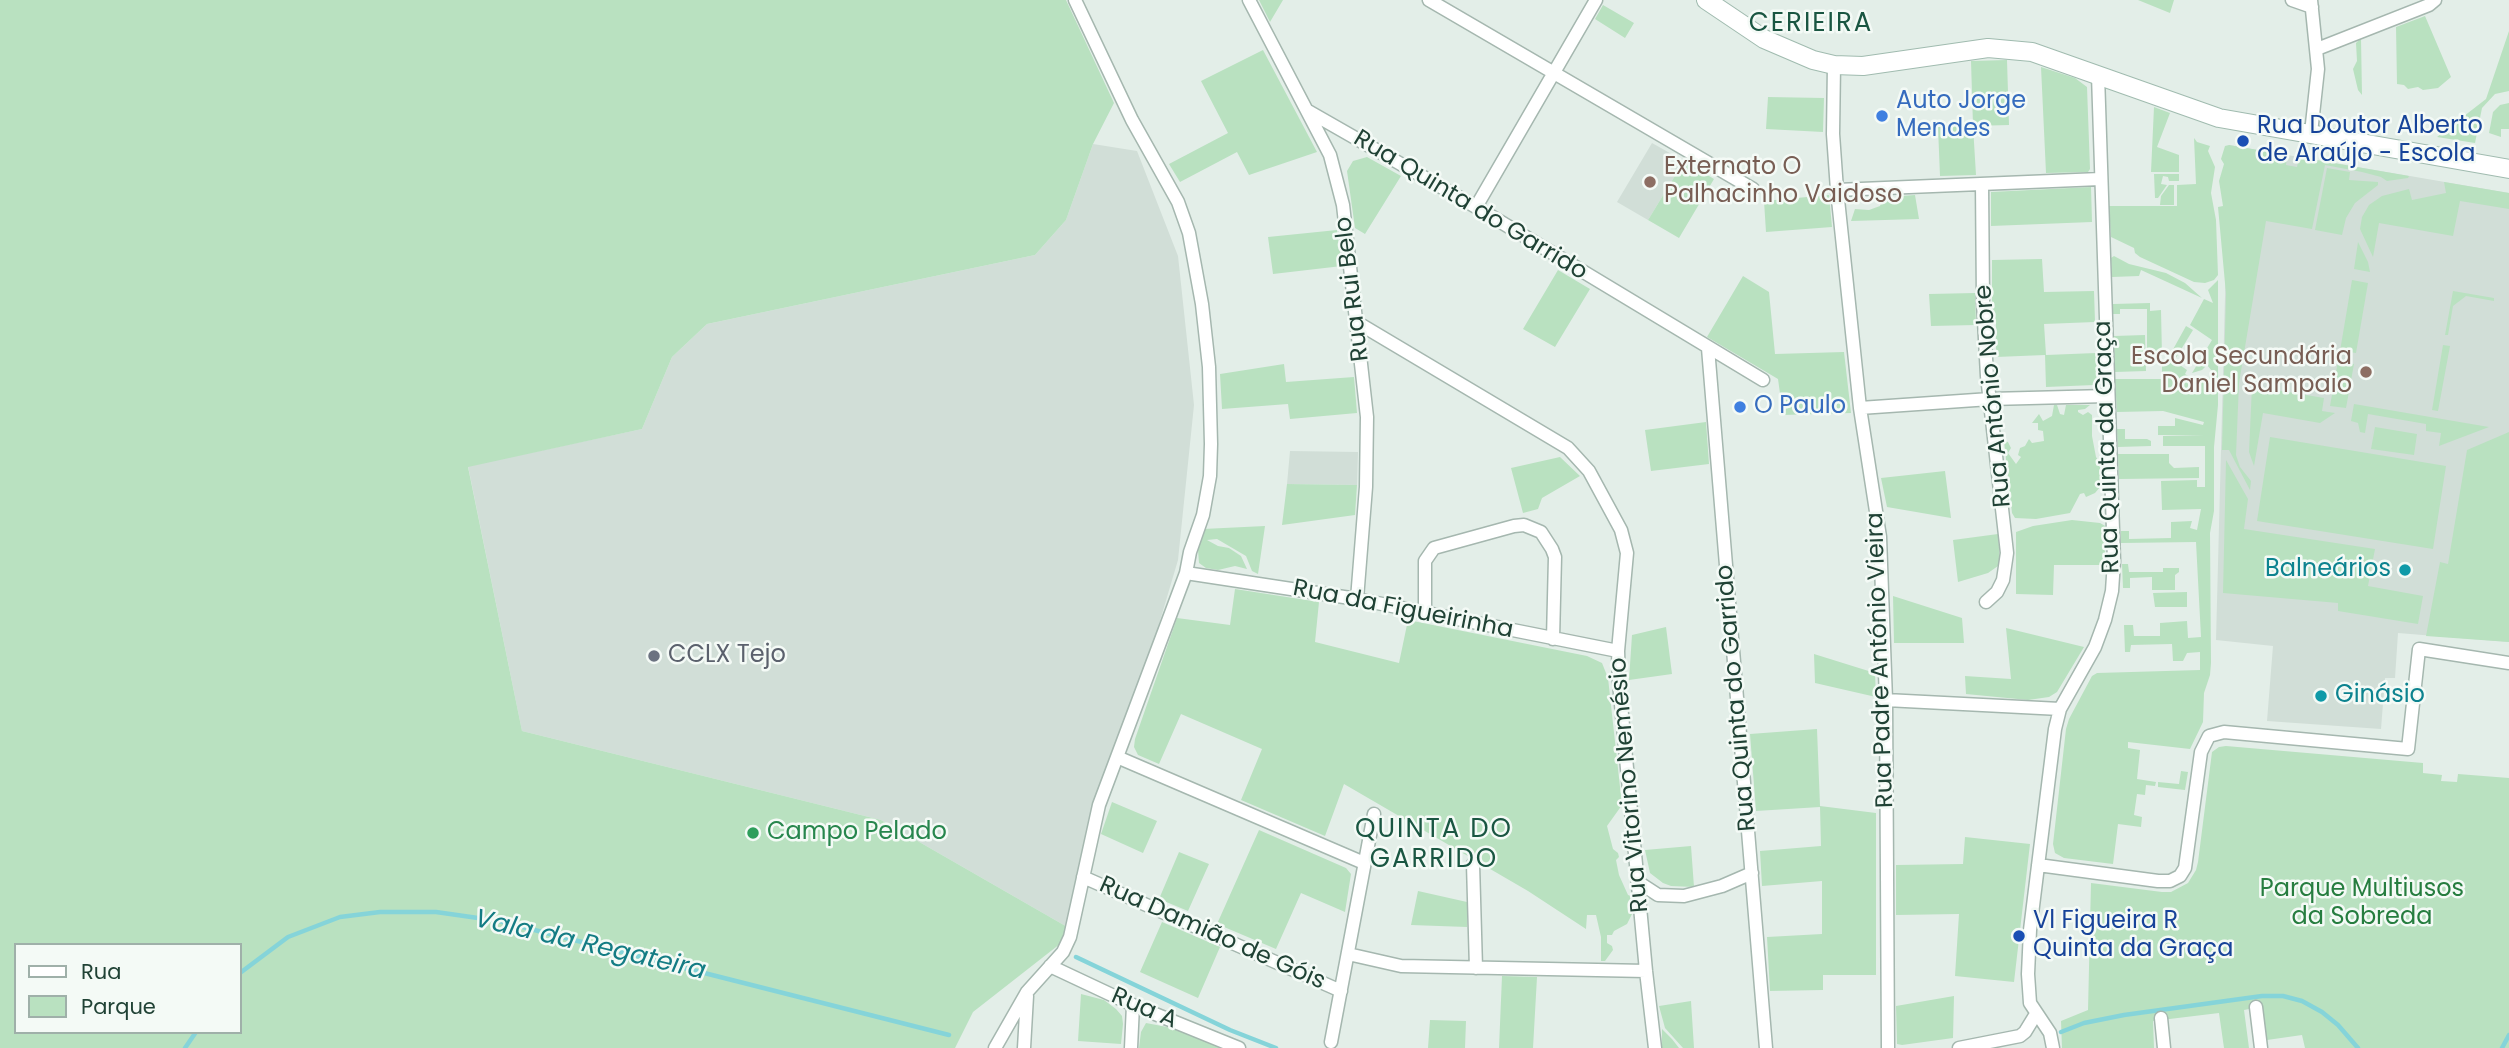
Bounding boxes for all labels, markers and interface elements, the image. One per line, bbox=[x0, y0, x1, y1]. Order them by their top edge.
district label: CERIEIRA bbox=[1750, 8, 1872, 40]
place label: Auto Jorge Mendes bbox=[1896, 88, 2026, 144]
marker: Auto Jorge Mendes bbox=[1874, 108, 1890, 124]
place label: Rua Doutor Alberto de Araújo - Escola bbox=[2257, 113, 2483, 169]
street label: Rua Quinta do Garrido bbox=[1348, 125, 1592, 287]
marker: Rua Doutor Alberto de Araújo - Escola bbox=[2235, 133, 2251, 149]
place label: Externato O Palhacinho Vaidoso bbox=[1664, 154, 1902, 210]
marker: Externato O Palhacinho Vaidoso bbox=[1642, 174, 1658, 190]
street label: Rua Rui Belo bbox=[1330, 215, 1376, 363]
street label: Rua António Nobre bbox=[1970, 283, 2018, 509]
street label: Rua Quinta da Graça bbox=[2089, 320, 2127, 574]
place label: Escola Secundária Daniel Sampaio bbox=[2131, 344, 2352, 400]
marker: Escola Secundária Daniel Sampaio bbox=[2358, 364, 2374, 380]
place label: O Paulo bbox=[1754, 393, 1846, 421]
marker: O Paulo bbox=[1732, 399, 1748, 415]
street label: Rua Padre António Vieira bbox=[1861, 512, 1901, 808]
place label: Balneários bbox=[2265, 556, 2391, 584]
marker: Balneários bbox=[2397, 562, 2413, 578]
street label: Rua Quinta do Garrido bbox=[1711, 563, 1763, 833]
street label: Rua da Figueirinha bbox=[1291, 575, 1515, 645]
place label: CCLX Tejo bbox=[668, 642, 786, 670]
marker: CCLX Tejo bbox=[646, 648, 662, 664]
street label: Rua Vitorino Nemésio bbox=[1605, 656, 1655, 914]
place label: Ginásio bbox=[2335, 682, 2425, 710]
marker: Ginásio bbox=[2313, 688, 2329, 704]
district label: QUINTA DO GARRIDO bbox=[1356, 814, 1512, 876]
place label: Campo Pelado bbox=[767, 819, 947, 847]
marker: Campo Pelado bbox=[745, 825, 761, 841]
street label: Rua Damião de Góis bbox=[1095, 871, 1329, 997]
park label: Parque Multiusos da Sobreda bbox=[2260, 876, 2464, 932]
water label: Vala da Regateira bbox=[471, 904, 709, 988]
place label: Vl Figueira R Quinta da Graça bbox=[2033, 908, 2233, 964]
marker: Vl Figueira R Quinta da Graça bbox=[2011, 928, 2027, 944]
legend bbox=[14, 943, 242, 1034]
text: Rua bbox=[81, 957, 121, 986]
street label: Rua A bbox=[1107, 982, 1181, 1036]
text: Parque bbox=[81, 992, 156, 1021]

